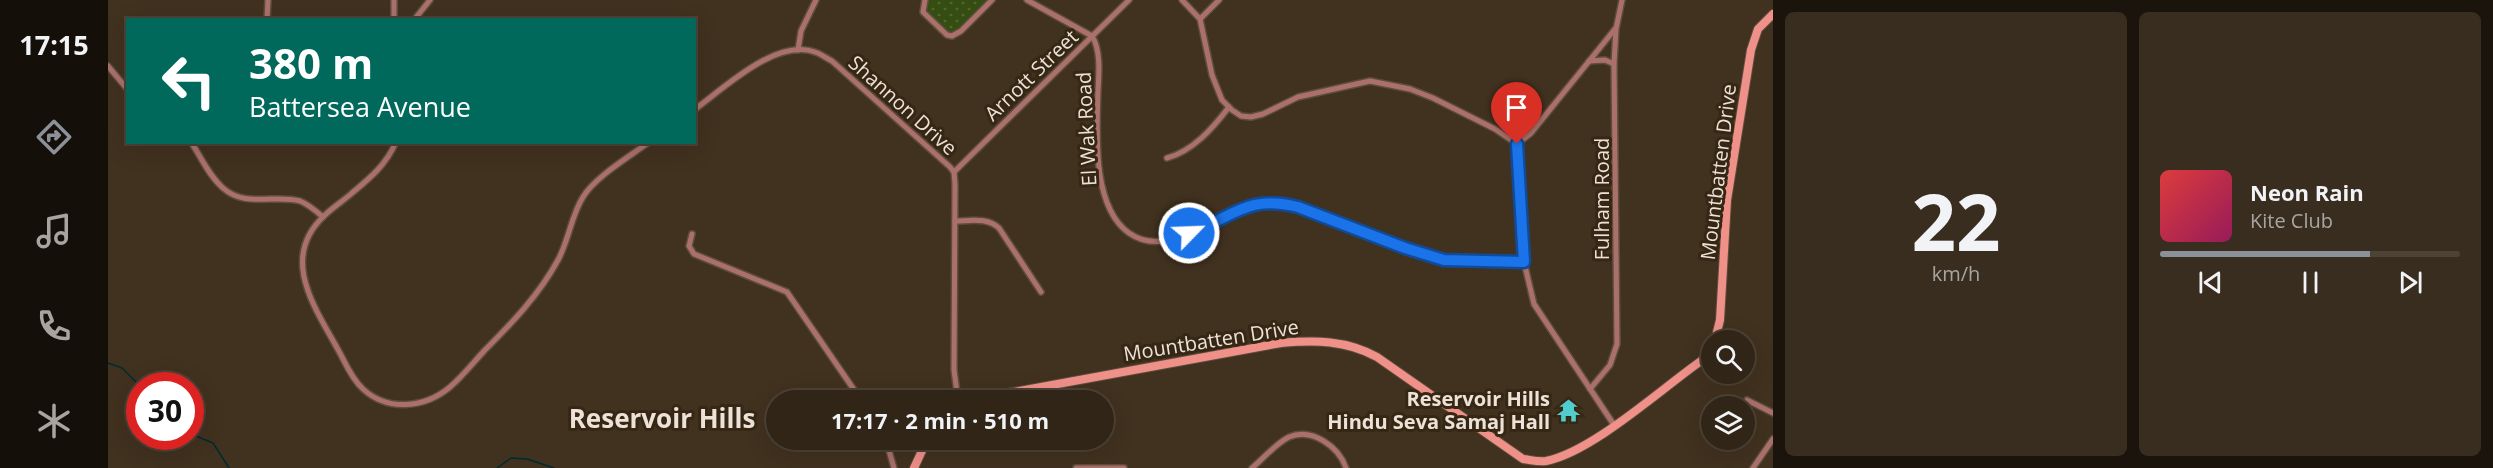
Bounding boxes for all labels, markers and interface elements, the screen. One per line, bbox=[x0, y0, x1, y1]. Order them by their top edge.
street label: Arnott Street bbox=[978, 23, 1084, 127]
text: 17:15 bbox=[19, 26, 89, 63]
text: 380 m bbox=[249, 34, 373, 91]
icon: left bbox=[150, 42, 228, 120]
street label: Shannon Drive bbox=[843, 49, 963, 161]
street label: El Wak Road bbox=[1070, 71, 1102, 187]
pin bbox=[1491, 82, 1542, 144]
street label: Mountbatten Drive bbox=[1694, 83, 1742, 261]
text: Battersea Avenue bbox=[249, 88, 471, 125]
icon: arrive bbox=[1500, 91, 1533, 124]
icon: directions bbox=[33, 116, 75, 158]
street label: Fulham Road bbox=[1588, 138, 1615, 260]
text: 22 bbox=[1911, 168, 2001, 274]
text: Neon Rain bbox=[2250, 177, 2364, 207]
position arrow bbox=[1157, 201, 1221, 265]
text: Kite Club bbox=[2250, 207, 2333, 234]
icon: music bbox=[33, 210, 75, 252]
text: km/h bbox=[1932, 260, 1980, 287]
icon: previous bbox=[2194, 266, 2227, 299]
icon: pause bbox=[2294, 266, 2327, 299]
icon: next bbox=[2394, 266, 2427, 299]
icon: phone bbox=[33, 305, 75, 347]
street label: Mountbatten Drive bbox=[1122, 313, 1300, 367]
map controls bbox=[1701, 330, 1755, 450]
button: search bbox=[1701, 330, 1755, 384]
speed limit sign: 30 bbox=[126, 372, 204, 450]
place label: Reservoir Hills Hindu Seva Samaj Hall bbox=[1327, 385, 1550, 435]
button: layers bbox=[1701, 396, 1755, 450]
temple icon: Reservoir Hills Hindu Seva Samaj Hall bbox=[1555, 397, 1581, 423]
icon: climate bbox=[33, 400, 75, 442]
district label: Reservoir Hills bbox=[569, 400, 755, 436]
text: 17:17 · 2 min · 510 m bbox=[831, 405, 1049, 435]

